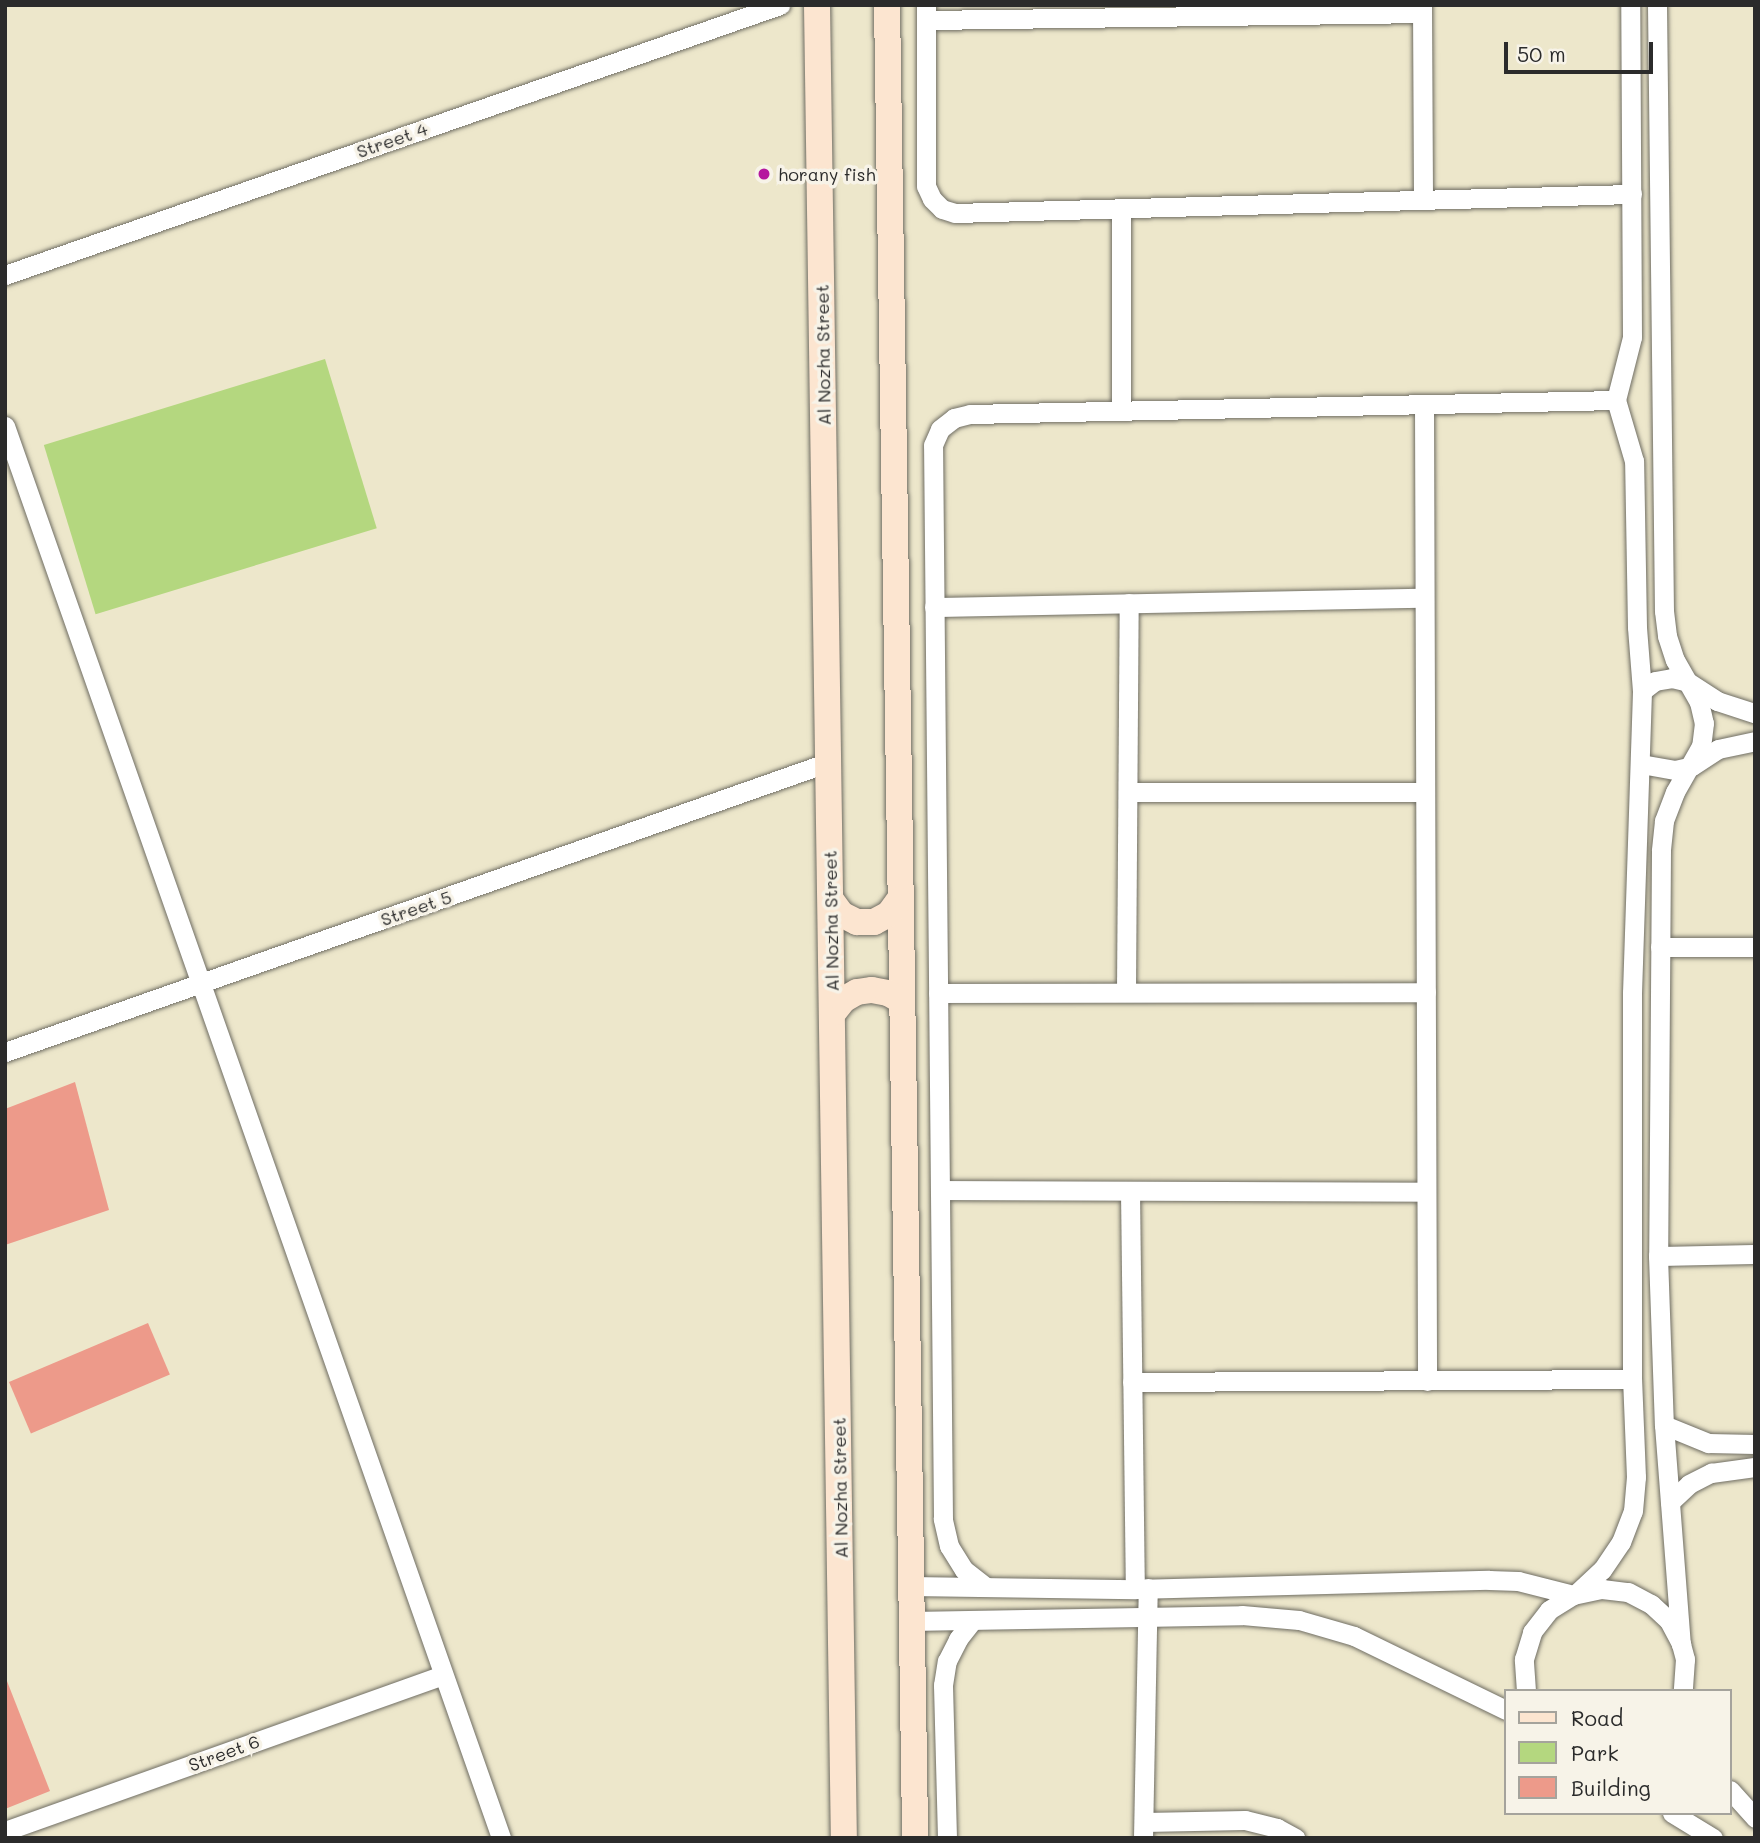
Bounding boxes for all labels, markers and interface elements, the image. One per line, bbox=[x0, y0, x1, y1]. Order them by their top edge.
scale bar bbox=[1508, 28, 1657, 72]
text: 50 m bbox=[1517, 40, 1566, 67]
street label: Street 4 bbox=[354, 118, 430, 162]
place label: horany fish bbox=[778, 163, 876, 185]
marker: horany fish bbox=[756, 166, 772, 182]
street label: Al Nozha Street bbox=[811, 284, 835, 426]
street label: Al Nozha Street bbox=[819, 850, 843, 992]
street label: Street 5 bbox=[378, 886, 454, 930]
street label: Al Nozha Street bbox=[828, 1417, 852, 1559]
legend bbox=[1504, 1689, 1732, 1815]
text: Road bbox=[1571, 1704, 1623, 1731]
street label: Street 6 bbox=[186, 1730, 262, 1776]
text: Park bbox=[1571, 1739, 1619, 1766]
text: Building bbox=[1571, 1774, 1651, 1801]

